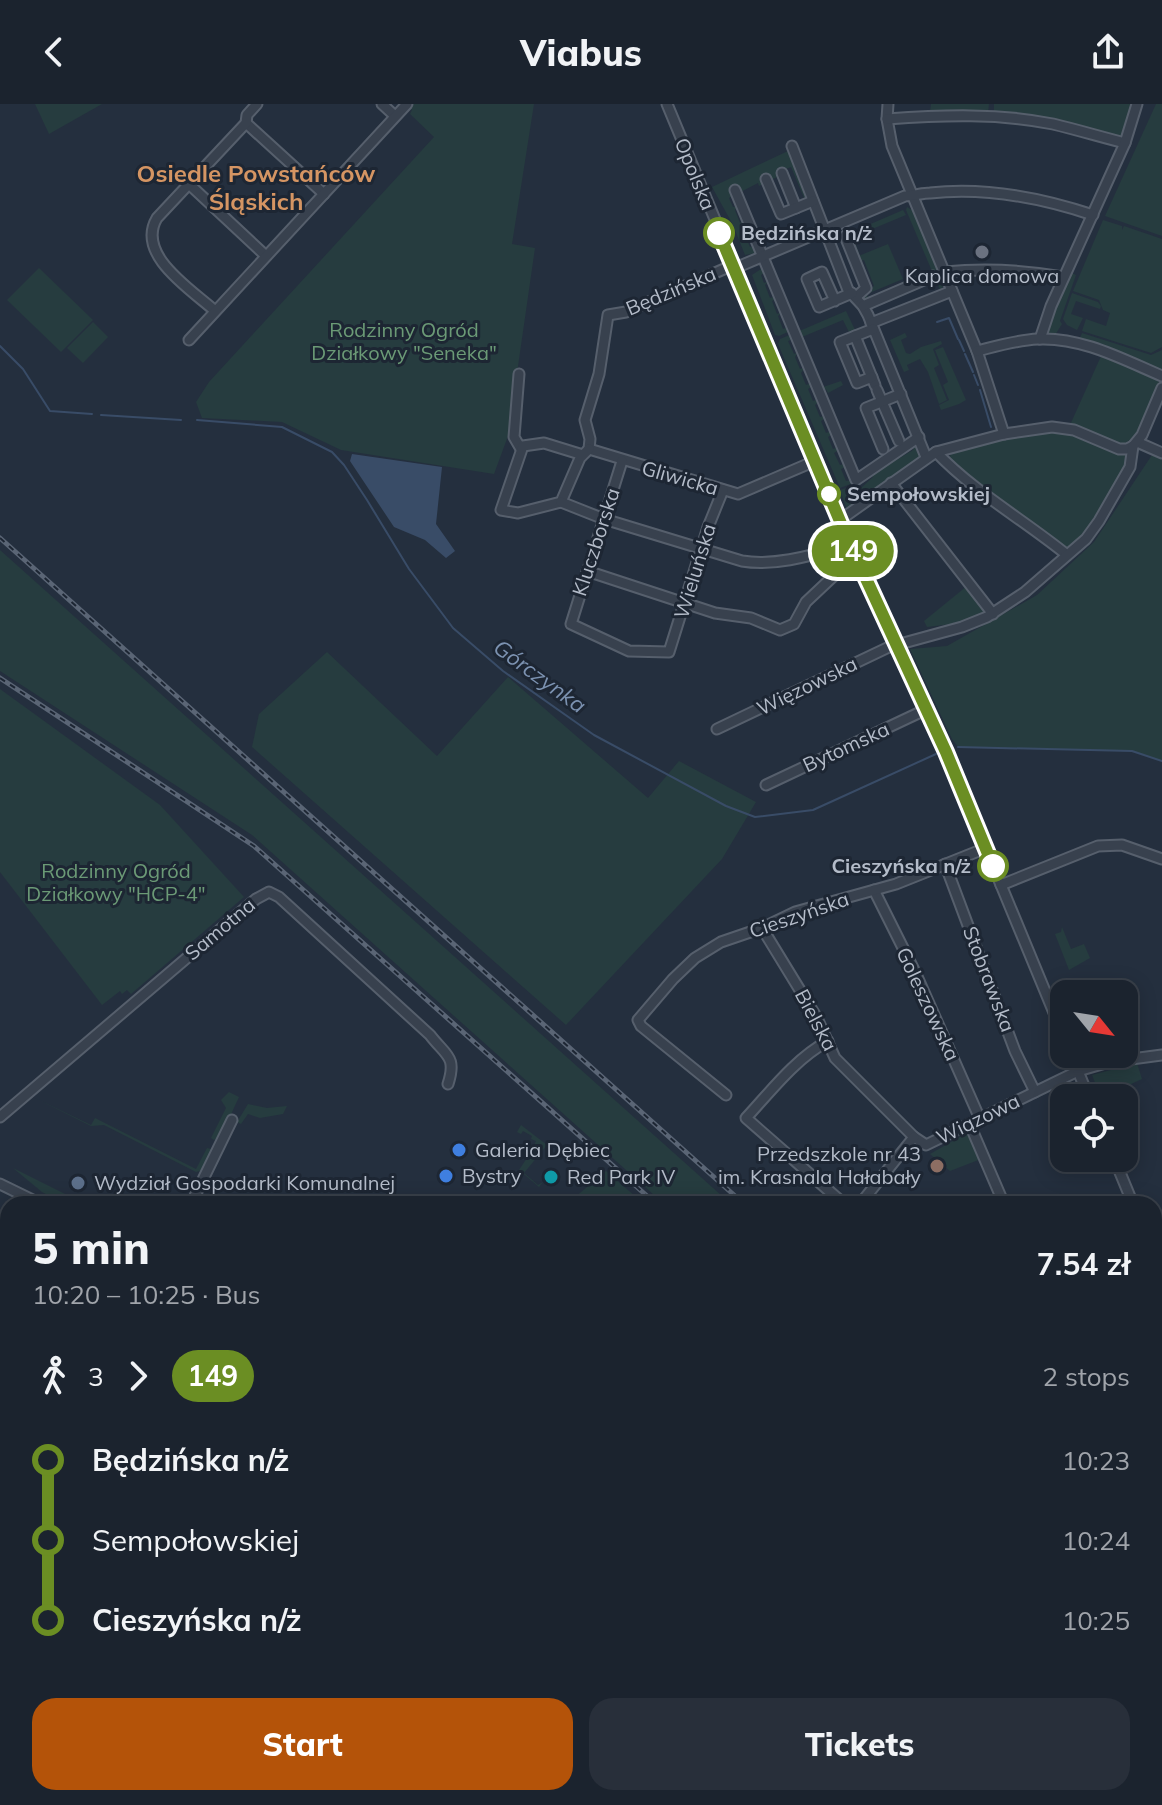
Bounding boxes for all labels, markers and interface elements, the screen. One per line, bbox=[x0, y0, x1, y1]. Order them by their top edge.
icon: back bbox=[32, 30, 76, 74]
text: Viabus bbox=[520, 30, 642, 75]
icon: share bbox=[1086, 30, 1130, 74]
street label: Opolska bbox=[670, 134, 721, 214]
district label: Osiedle Powstańców Śląskich bbox=[137, 158, 375, 216]
marker: Będzińska n/ż bbox=[704, 218, 734, 248]
place label: Będzińska n/ż bbox=[741, 220, 873, 245]
marker: Kaplica domowa bbox=[973, 243, 991, 261]
street label: Będzińska bbox=[622, 260, 720, 321]
place label: Kaplica domowa bbox=[905, 263, 1059, 288]
park label: Rodzinny Ogród Działkowy "Seneka" bbox=[311, 317, 497, 365]
street label: Gliwicka bbox=[639, 455, 721, 500]
place label: Sempołowskiej bbox=[847, 481, 990, 506]
marker: Sempołowskiej bbox=[818, 483, 840, 505]
street label: Kluczborska bbox=[566, 485, 625, 599]
street label: Wieluńska bbox=[668, 520, 721, 621]
line badge: 149 bbox=[807, 525, 899, 577]
text: 149 bbox=[828, 533, 878, 568]
water label: Górczynka bbox=[488, 633, 592, 719]
street label: Więzowska bbox=[752, 651, 861, 721]
street label: Bytomska bbox=[799, 716, 893, 777]
marker: Cieszyńska n/ż bbox=[978, 851, 1008, 881]
place label: Cieszyńska n/ż bbox=[831, 853, 971, 878]
park label: Rodzinny Ogród Działkowy "HCP-4" bbox=[26, 858, 206, 906]
street label: Cieszyńska bbox=[746, 886, 852, 943]
street label: Samotna bbox=[179, 892, 260, 965]
street label: Stobrawska bbox=[958, 922, 1021, 1035]
street label: Goleszowska bbox=[891, 943, 966, 1064]
north arrow bbox=[1050, 980, 1138, 1068]
map controls bbox=[1050, 980, 1138, 1172]
street label: Bielska bbox=[790, 985, 843, 1055]
button: locate bbox=[1050, 1084, 1138, 1172]
street label: Wiązowa bbox=[932, 1088, 1024, 1149]
place label: Galeria Dębiec bbox=[475, 1137, 610, 1162]
marker: Galeria Dębiec bbox=[450, 1141, 468, 1159]
place label: Przedszkole nr 43 im. Krasnala Hałabały bbox=[718, 1141, 921, 1189]
marker: Przedszkole nr 43 im. Krasnala Hałabały bbox=[928, 1157, 946, 1175]
place label: Bystry bbox=[462, 1163, 522, 1188]
place label: Red Park IV bbox=[567, 1164, 675, 1189]
marker: Bystry bbox=[437, 1167, 455, 1185]
marker: Red Park IV bbox=[542, 1168, 560, 1186]
place label: Wydział Gospodarki Komunalnej bbox=[94, 1170, 395, 1195]
marker: Wydział Gospodarki Komunalnej bbox=[69, 1174, 87, 1192]
text: 5 min bbox=[32, 1220, 150, 1275]
text: 7.54 zł bbox=[1037, 1245, 1130, 1283]
text: 10:20 – 10:25 · Bus bbox=[32, 1278, 261, 1311]
icon: walk bbox=[32, 1354, 76, 1398]
icon: forward bbox=[116, 1354, 160, 1398]
text: 149 bbox=[188, 1358, 238, 1393]
text: 3 bbox=[88, 1360, 104, 1393]
text: 2 stops bbox=[1043, 1360, 1130, 1393]
text: Będzińska n/ż bbox=[92, 1441, 289, 1479]
text: 10:23 bbox=[1062, 1444, 1130, 1477]
text: Sempołowskiej bbox=[92, 1521, 299, 1559]
text: 10:24 bbox=[1062, 1524, 1130, 1557]
text: Cieszyńska n/ż bbox=[92, 1601, 301, 1639]
text: 10:25 bbox=[1062, 1604, 1130, 1637]
button: Start bbox=[32, 1698, 573, 1790]
button: Tickets bbox=[589, 1698, 1130, 1790]

